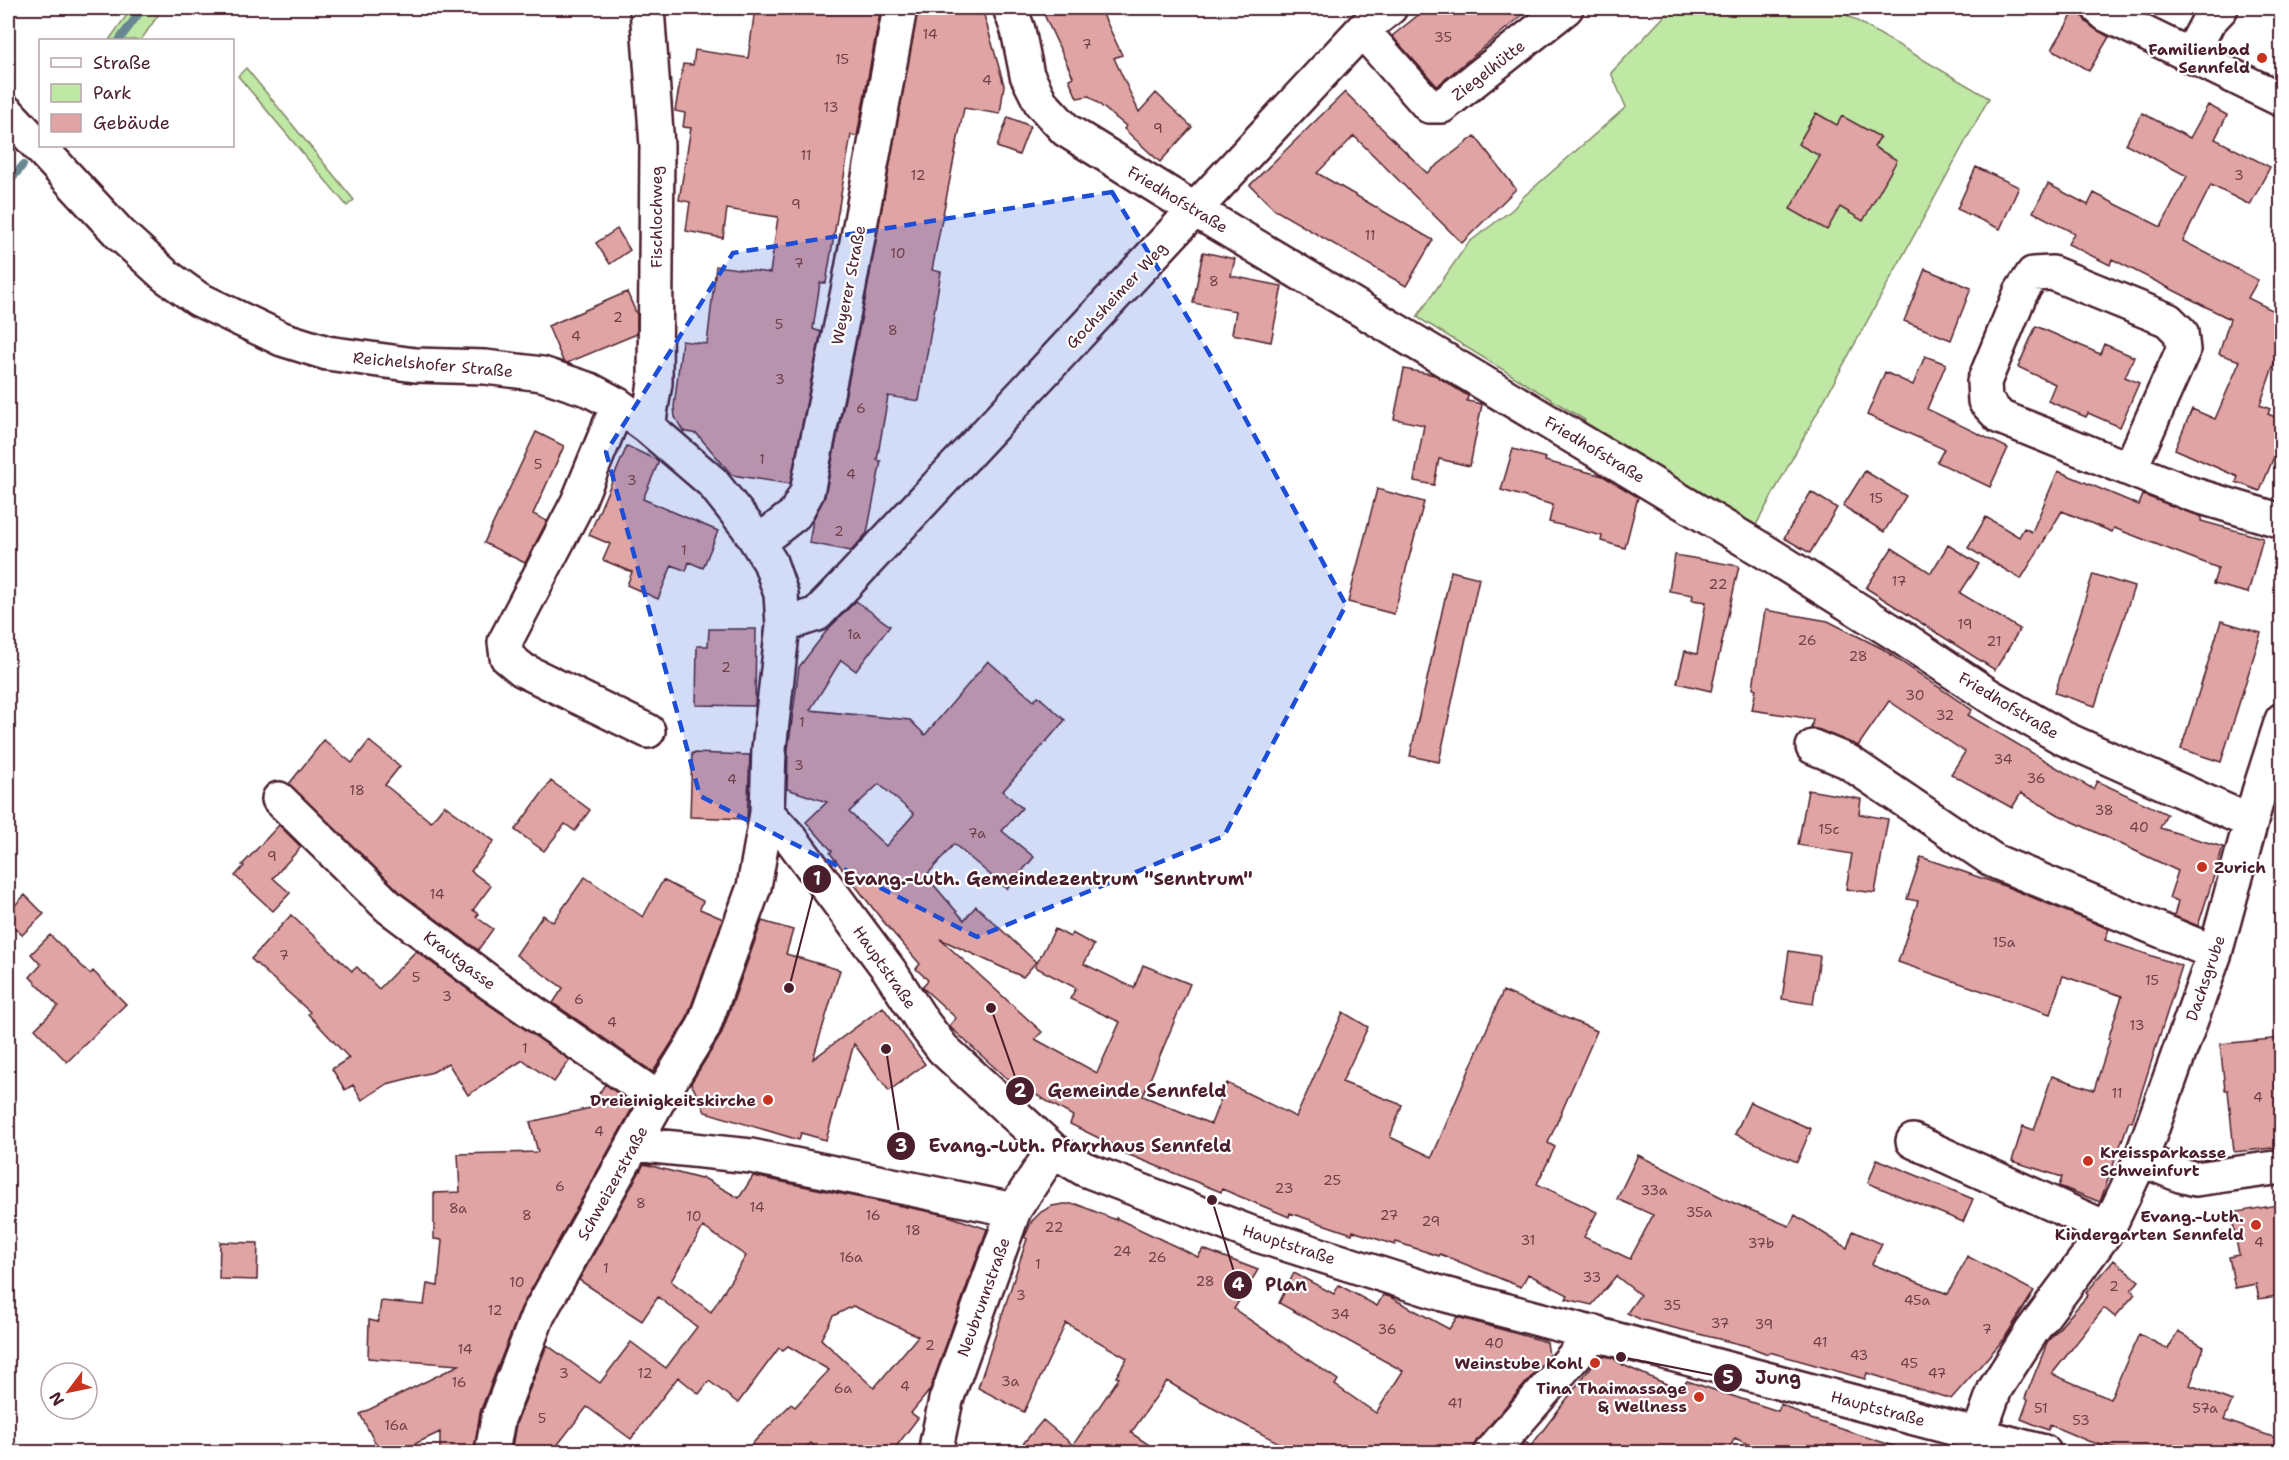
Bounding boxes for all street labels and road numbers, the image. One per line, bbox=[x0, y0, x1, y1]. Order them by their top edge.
street label: Ziegelhütte bbox=[1447, 35, 1529, 106]
street label: Friedhofstraße bbox=[1124, 161, 1232, 238]
street label: Fischlochweg bbox=[646, 166, 667, 268]
street label: Weyerer Straße bbox=[827, 223, 870, 347]
street label: Gochsheimer Weg bbox=[1061, 237, 1171, 353]
street label: Reichelshofer Straße bbox=[352, 347, 514, 382]
street label: Friedhofstraße bbox=[1541, 411, 1649, 488]
street label: Friedhofstraße bbox=[1955, 667, 2063, 744]
street label: Hauptstraße bbox=[848, 922, 921, 1013]
street label: Krautgasse bbox=[419, 926, 500, 995]
street label: Dachsgrube bbox=[2181, 932, 2230, 1024]
street label: Schweizerstraße bbox=[572, 1122, 653, 1244]
street label: Hauptstraße bbox=[1240, 1220, 1338, 1269]
street label: Neubrunnstraße bbox=[952, 1235, 1015, 1360]
street label: Hauptstraße bbox=[1828, 1386, 1927, 1431]

